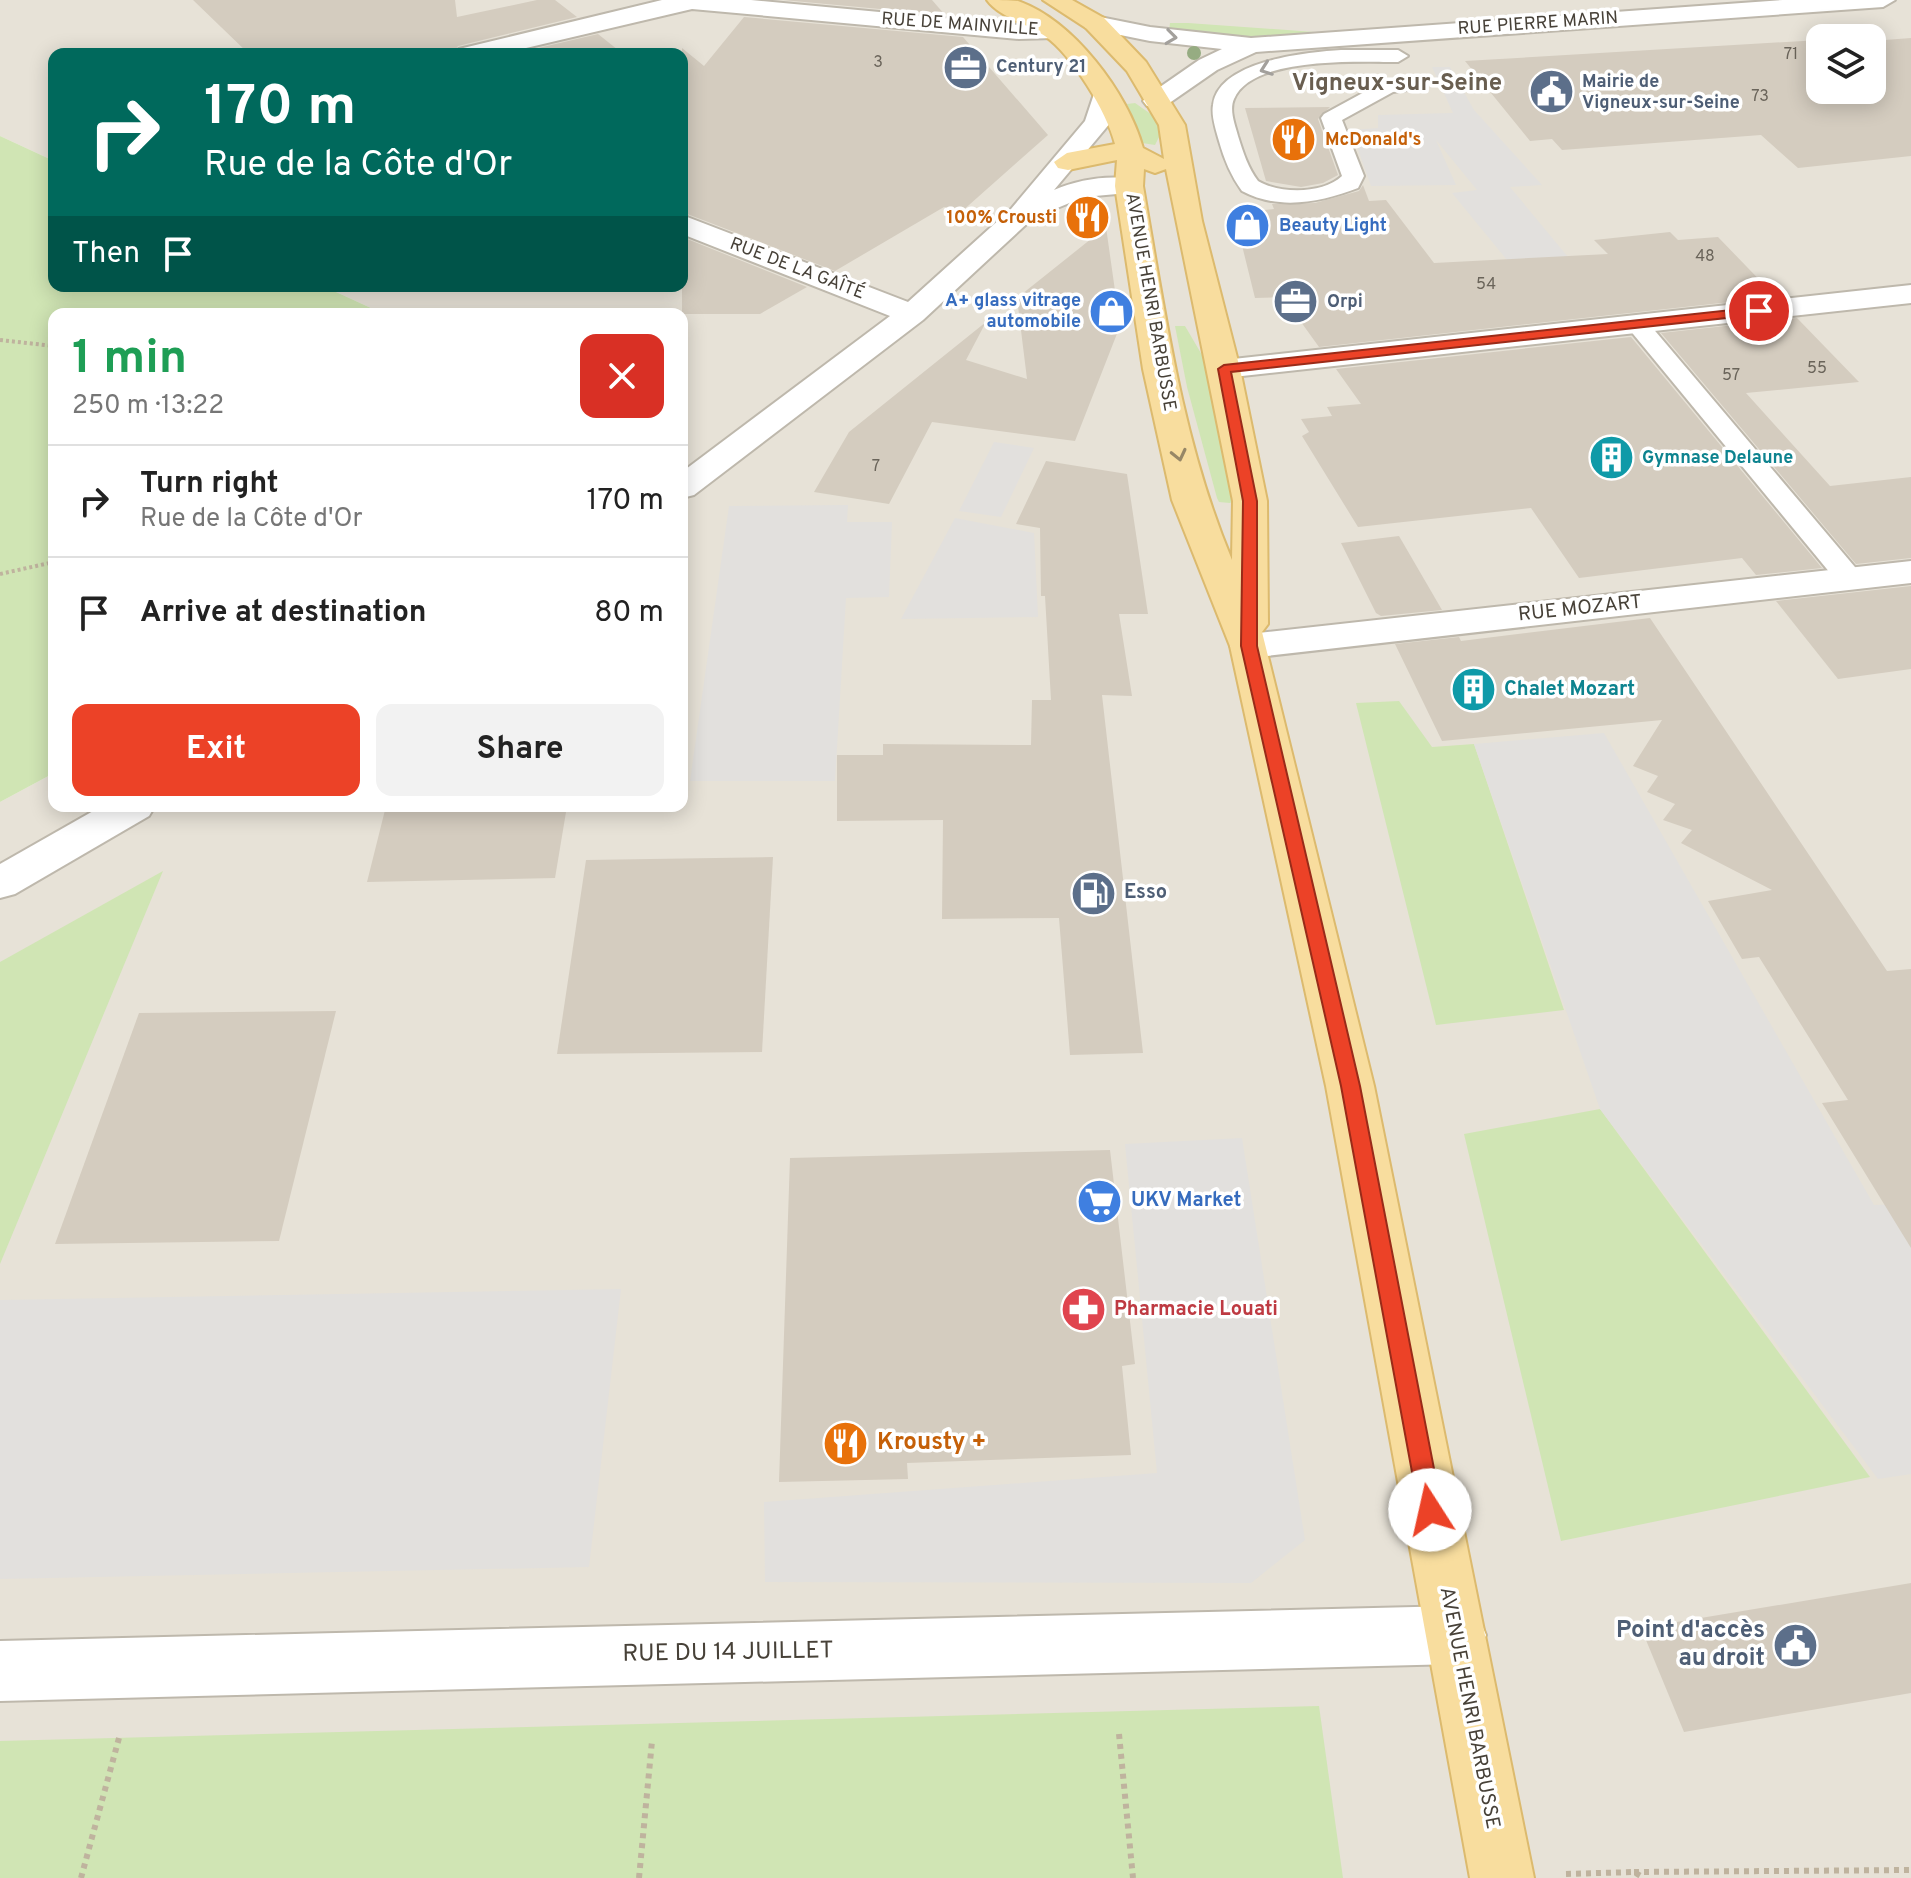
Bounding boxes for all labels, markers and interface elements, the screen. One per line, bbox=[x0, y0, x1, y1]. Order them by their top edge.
street label: RUE PIERRE MARIN bbox=[1457, 7, 1619, 41]
street label: RUE DE MAINVILLE bbox=[881, 8, 1039, 42]
map controls bbox=[1806, 24, 1886, 104]
button: layers bbox=[1806, 24, 1886, 104]
one-way arrow bbox=[1164, 28, 1178, 45]
office icon: Century 21 bbox=[941, 43, 989, 91]
house number: 71 bbox=[1784, 45, 1798, 65]
house number: 3 bbox=[873, 53, 883, 73]
place label: Century 21 bbox=[996, 56, 1086, 79]
one-way arrow bbox=[1260, 59, 1274, 76]
public building icon: Mairie de Vigneux-sur-Seine bbox=[1527, 68, 1575, 116]
district label: Vigneux-sur-Seine bbox=[1292, 69, 1502, 99]
place label: Mairie de Vigneux-sur-Seine bbox=[1582, 71, 1740, 115]
text: 170 m bbox=[204, 74, 356, 144]
icon: right bbox=[72, 80, 176, 184]
house number: 73 bbox=[1751, 87, 1769, 107]
restaurant icon: McDonald's bbox=[1270, 116, 1318, 164]
place label: McDonald's bbox=[1325, 129, 1421, 152]
text: Rue de la Côte d'Or bbox=[204, 143, 512, 189]
street label: AVENUE HENRI BARBUSSE bbox=[1119, 191, 1181, 413]
restaurant icon: 100% Crousti bbox=[1064, 194, 1112, 242]
shop icon: Beauty Light bbox=[1224, 202, 1272, 250]
place label: 100% Crousti bbox=[946, 207, 1057, 230]
place label: Beauty Light bbox=[1279, 215, 1387, 238]
street label: RUE DE LA GAÎTÉ bbox=[726, 231, 868, 305]
icon: arrive bbox=[156, 232, 200, 276]
text: Then bbox=[72, 236, 140, 273]
house number: 48 bbox=[1695, 247, 1715, 267]
house number: 54 bbox=[1476, 275, 1496, 295]
pin bbox=[1725, 277, 1793, 345]
office icon: Orpi bbox=[1272, 278, 1320, 326]
shop icon: A+ glass vitrage automobile bbox=[1088, 287, 1136, 335]
icon: arrive bbox=[1737, 289, 1781, 333]
place label: A+ glass vitrage automobile bbox=[945, 290, 1081, 334]
place label: Orpi bbox=[1327, 291, 1363, 314]
text: 1 min bbox=[72, 330, 187, 390]
button: close bbox=[580, 334, 664, 418]
house number: 55 bbox=[1807, 359, 1827, 379]
house number: 57 bbox=[1722, 366, 1740, 386]
text: 250 m · 13:22 bbox=[72, 390, 224, 423]
building icon: Gymnase Delaune bbox=[1587, 434, 1635, 482]
place label: Gymnase Delaune bbox=[1642, 447, 1793, 470]
one-way arrow bbox=[1170, 448, 1187, 462]
house number: 7 bbox=[872, 457, 880, 477]
text: Turn right bbox=[140, 466, 278, 503]
icon: right bbox=[72, 479, 116, 523]
text: 170 m bbox=[586, 483, 664, 520]
text: Rue de la Côte d'Or bbox=[140, 503, 363, 536]
street label: RUE MOZART bbox=[1517, 590, 1643, 628]
icon: arrive bbox=[72, 591, 116, 635]
text: Arrive at destination bbox=[140, 595, 426, 632]
text: 80 m bbox=[594, 595, 664, 632]
building icon: Chalet Mozart bbox=[1449, 666, 1497, 714]
place label: Chalet Mozart bbox=[1504, 677, 1635, 703]
button: Exit bbox=[72, 704, 360, 796]
button: Share bbox=[376, 704, 664, 796]
fuel station icon: Esso bbox=[1069, 869, 1117, 917]
place label: Esso bbox=[1124, 880, 1167, 906]
supermarket icon: UKV Market bbox=[1076, 1177, 1124, 1225]
place label: UKV Market bbox=[1131, 1188, 1242, 1214]
pharmacy icon: Pharmacie Louati bbox=[1059, 1286, 1107, 1334]
place label: Pharmacie Louati bbox=[1114, 1297, 1278, 1323]
restaurant icon: Krousty + bbox=[822, 1419, 870, 1467]
place label: Krousty + bbox=[877, 1428, 987, 1458]
position arrow bbox=[1388, 1468, 1472, 1552]
street label: AVENUE HENRI BARBUSSE bbox=[1433, 1585, 1505, 1831]
place label: Point d'accès au droit bbox=[1616, 1616, 1765, 1674]
public building icon: Point d'accès au droit bbox=[1772, 1621, 1820, 1669]
street label: RUE DU 14 JUILLET bbox=[622, 1636, 834, 1670]

